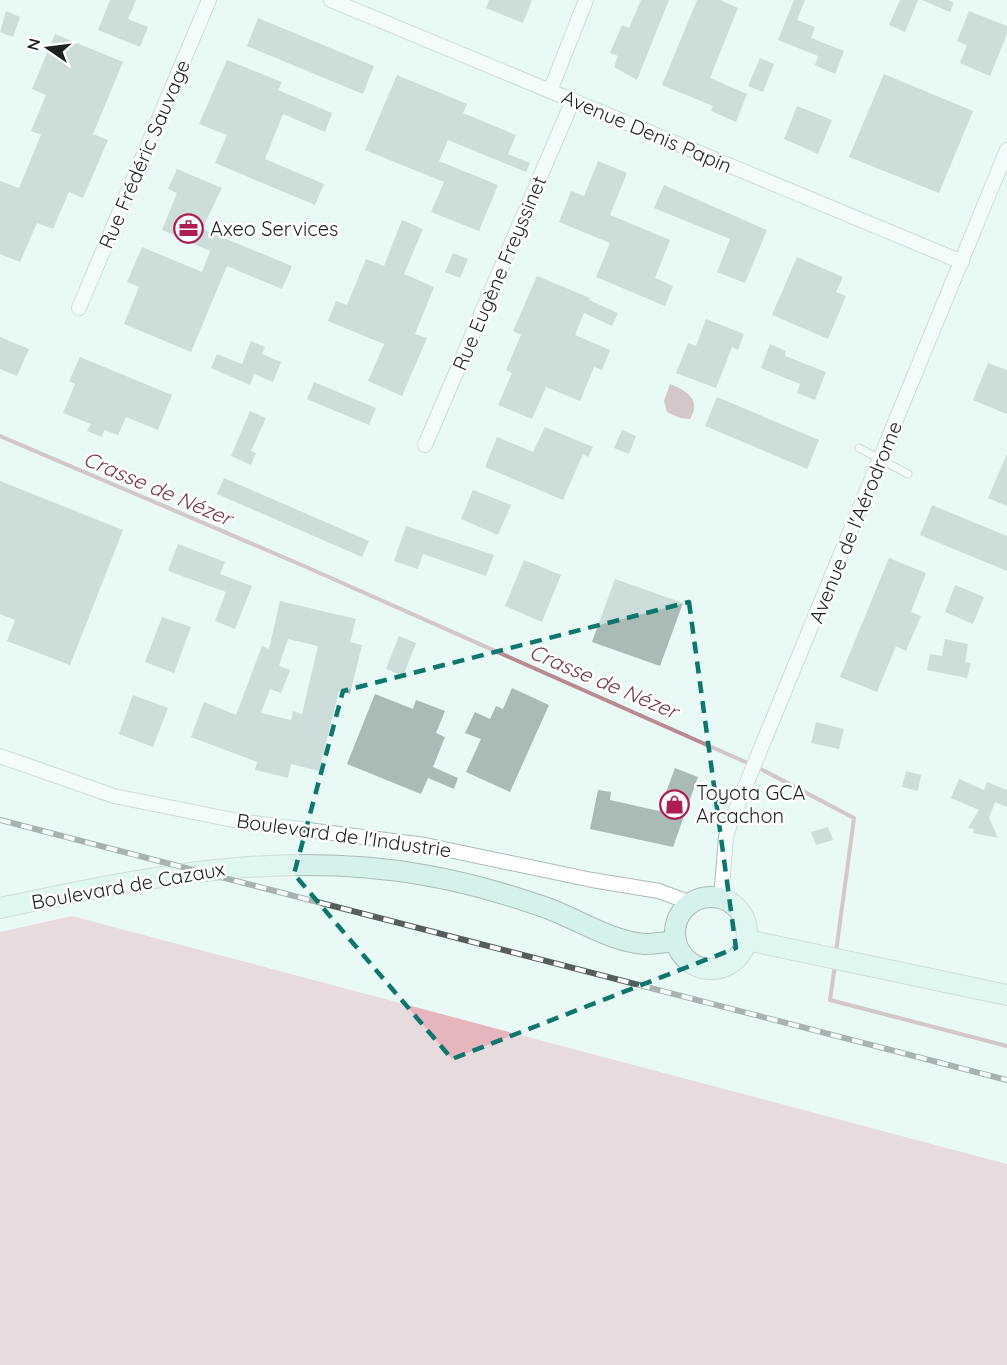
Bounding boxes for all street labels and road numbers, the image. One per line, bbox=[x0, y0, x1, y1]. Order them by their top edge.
street label: Rue Frédéric Sauvage bbox=[93, 56, 195, 252]
street label: Avenue Denis Papin bbox=[558, 84, 736, 178]
street label: Rue Eugène Freyssinet bbox=[447, 172, 551, 374]
street label: Avenue de l'Aérodrome bbox=[803, 417, 907, 627]
street label: Boulevard de l'Industrie bbox=[235, 808, 453, 862]
street label: Boulevard de Cazaux bbox=[29, 856, 227, 914]

